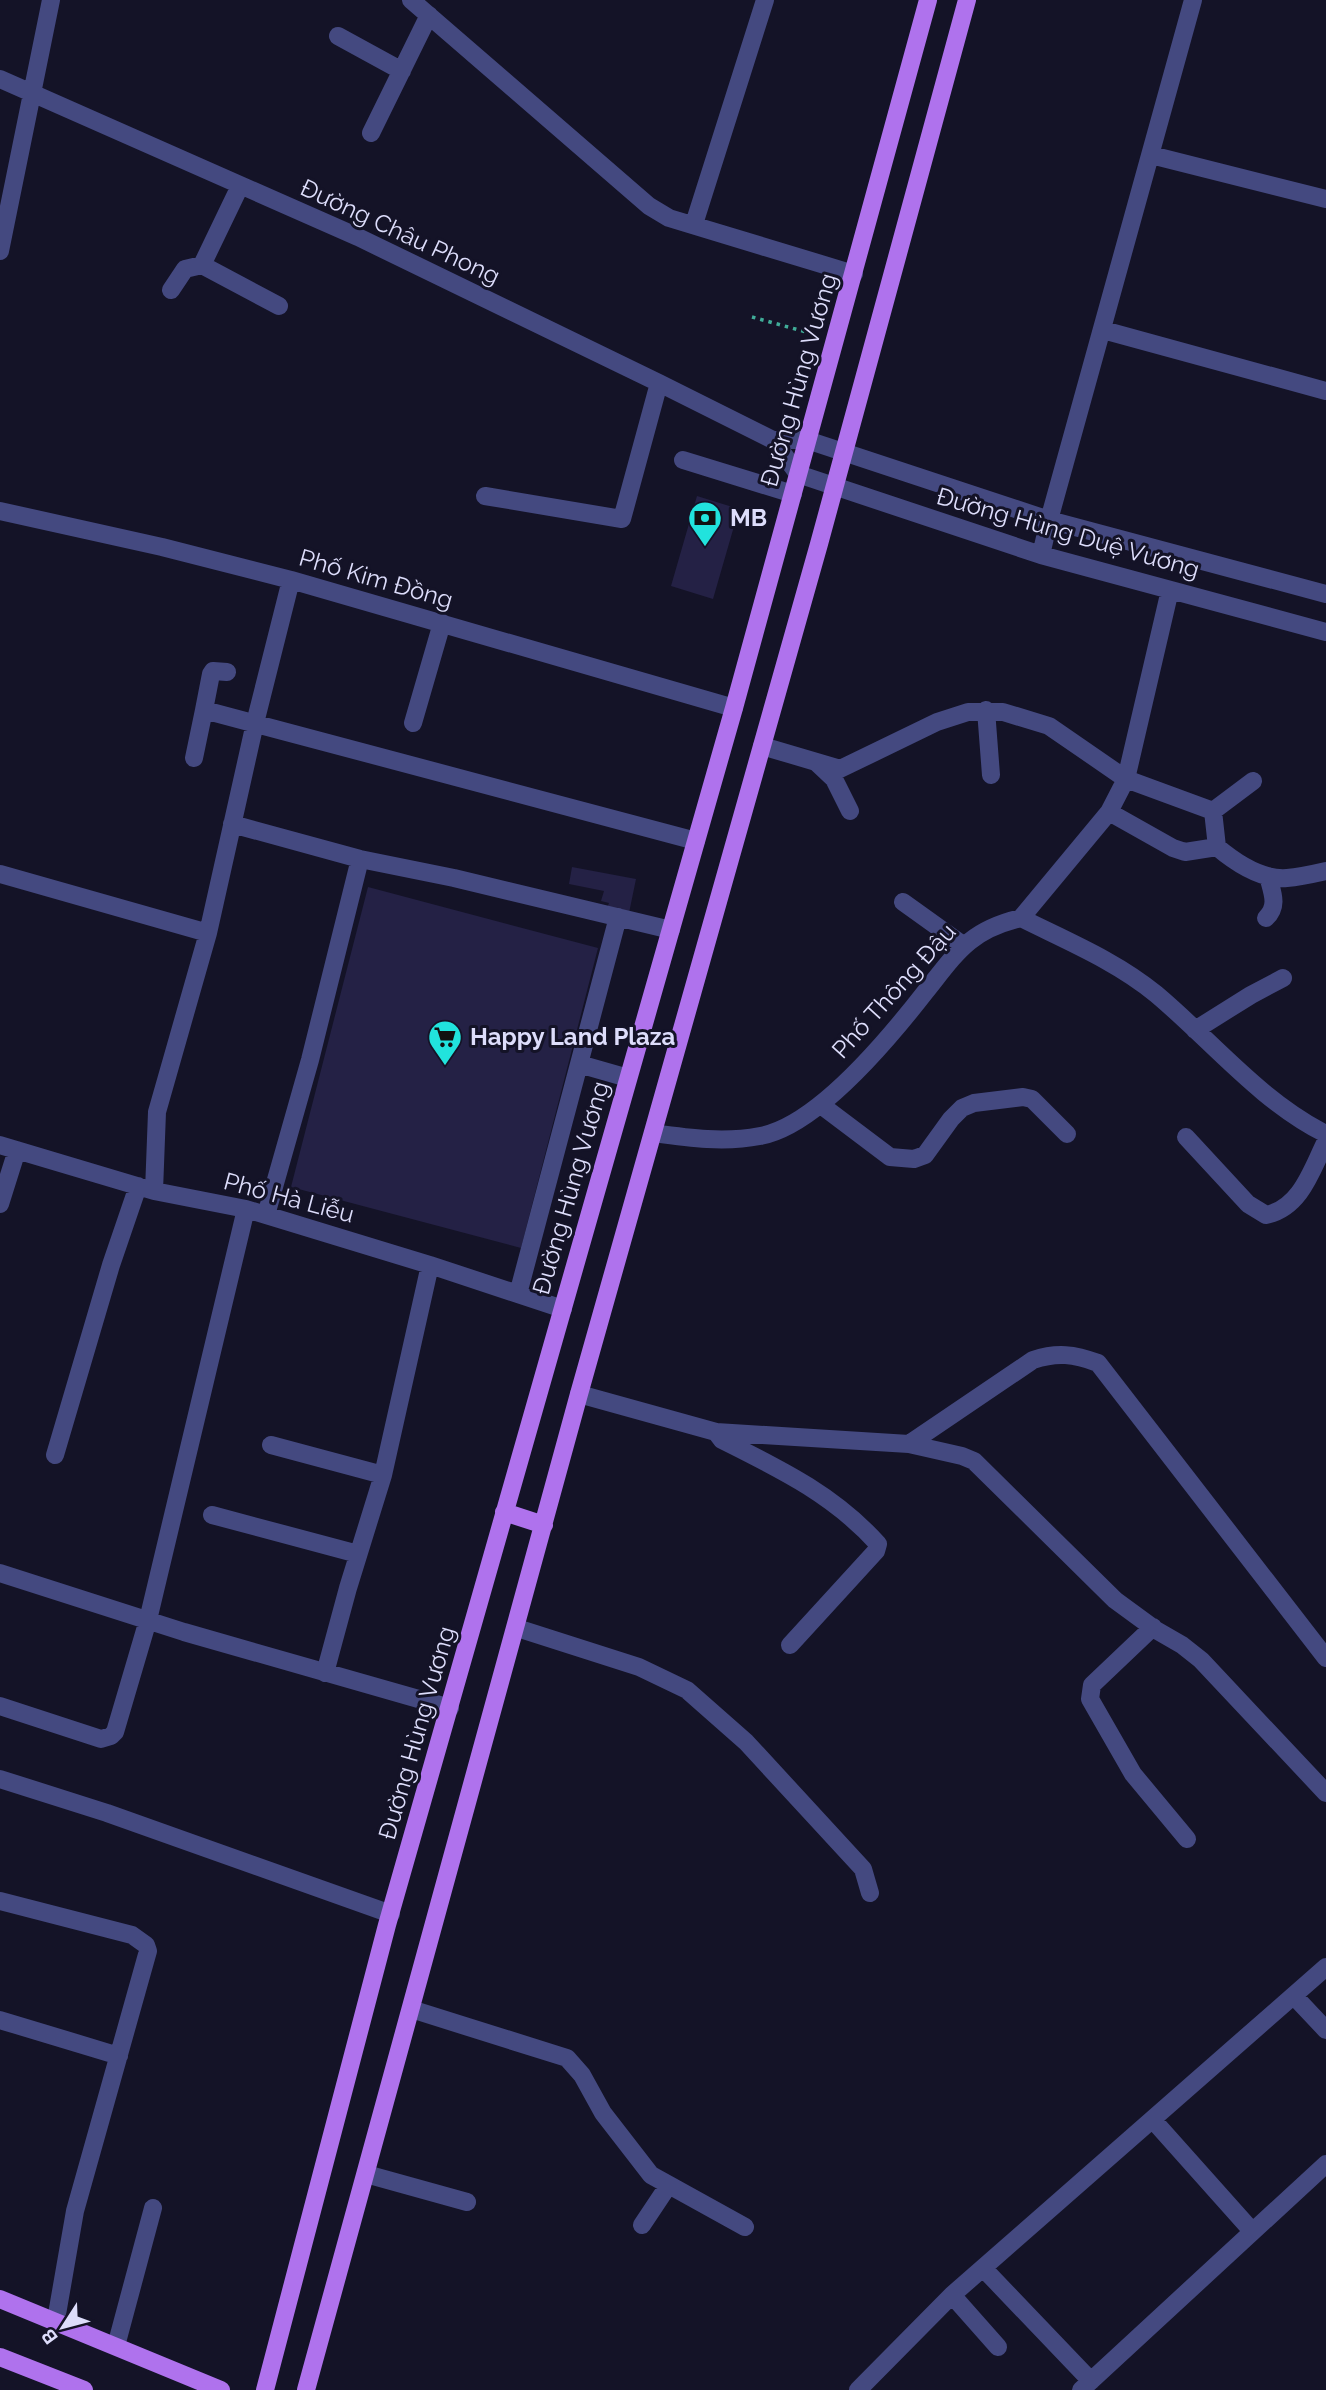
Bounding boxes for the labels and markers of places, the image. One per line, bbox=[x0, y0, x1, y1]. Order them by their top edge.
bank icon: MB bbox=[686, 499, 724, 548]
place label: MB bbox=[730, 503, 767, 532]
supermarket icon: Happy Land Plaza bbox=[426, 1018, 464, 1067]
place label: Happy Land Plaza bbox=[470, 1022, 676, 1051]

